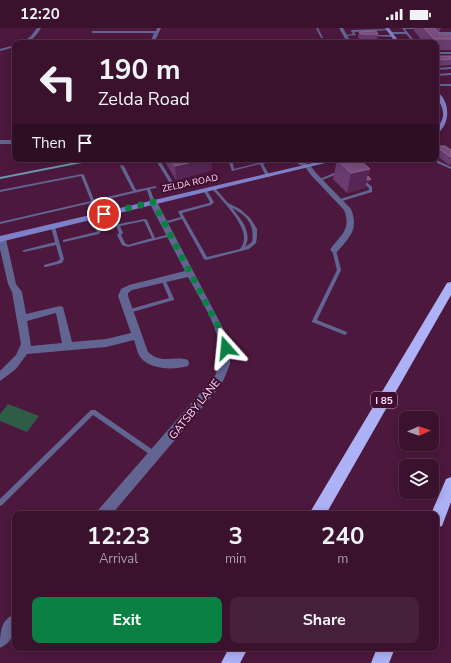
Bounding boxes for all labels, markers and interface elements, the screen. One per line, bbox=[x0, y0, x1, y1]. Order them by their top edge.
text: 12:20 bbox=[20, 4, 60, 24]
text: 190 m bbox=[98, 51, 181, 89]
icon: left bbox=[32, 56, 84, 108]
text: Zelda Road bbox=[98, 87, 190, 111]
icon: arrive bbox=[74, 132, 96, 154]
text: Then bbox=[32, 133, 66, 153]
street label: ZELDA ROAD bbox=[161, 171, 219, 195]
pin bbox=[87, 197, 121, 231]
icon: arrive bbox=[93, 203, 115, 225]
position arrow bbox=[205, 327, 247, 369]
street label: GATSBY LANE bbox=[166, 376, 223, 443]
road number: I 85 bbox=[371, 392, 397, 408]
north arrow bbox=[399, 411, 439, 451]
map controls bbox=[399, 411, 439, 499]
button: layers bbox=[399, 459, 439, 499]
text: 12:23 bbox=[87, 520, 150, 552]
text: 3 bbox=[228, 520, 243, 552]
text: 240 bbox=[321, 520, 364, 552]
text: Arrival bbox=[99, 550, 138, 568]
text: min bbox=[225, 550, 246, 568]
text: m bbox=[337, 550, 348, 568]
button: Exit bbox=[32, 597, 222, 643]
button: Share bbox=[230, 597, 419, 643]

